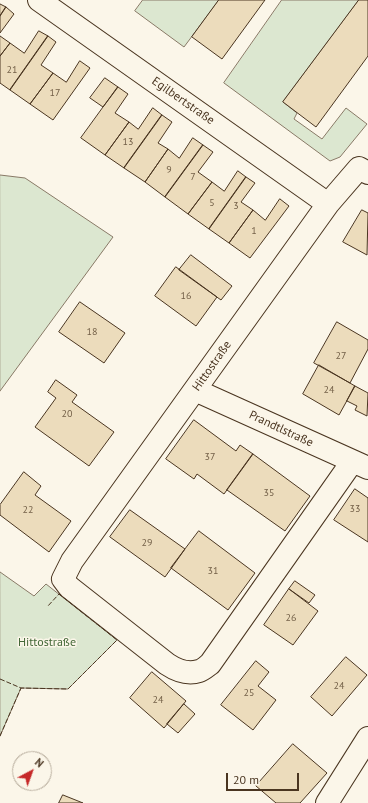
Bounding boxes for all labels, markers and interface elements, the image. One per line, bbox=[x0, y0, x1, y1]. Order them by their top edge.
house number: 21 bbox=[7, 64, 17, 76]
street label: Egilbertstraße bbox=[149, 74, 217, 128]
house number: 17 bbox=[50, 87, 60, 99]
house number: 13 bbox=[123, 136, 133, 148]
house number: 9 bbox=[166, 164, 172, 176]
house number: 7 bbox=[190, 171, 196, 183]
house number: 5 bbox=[209, 197, 215, 209]
house number: 3 bbox=[233, 200, 239, 212]
house number: 1 bbox=[251, 225, 257, 237]
house number: 16 bbox=[181, 290, 191, 302]
house number: 18 bbox=[87, 326, 97, 338]
street label: Hittostraße bbox=[189, 338, 235, 394]
house number: 27 bbox=[336, 350, 346, 362]
house number: 24 bbox=[324, 384, 334, 396]
house number: 20 bbox=[62, 408, 72, 420]
street label: Prandtlstraße bbox=[247, 408, 315, 450]
house number: 37 bbox=[205, 451, 215, 463]
house number: 35 bbox=[264, 487, 274, 499]
house number: 33 bbox=[350, 503, 360, 515]
house number: 22 bbox=[23, 504, 33, 516]
house number: 29 bbox=[142, 537, 152, 549]
house number: 31 bbox=[208, 565, 218, 577]
house number: 26 bbox=[286, 612, 296, 624]
park label: Hittostraße bbox=[18, 636, 76, 650]
house number: 24 bbox=[334, 680, 344, 692]
house number: 25 bbox=[244, 687, 254, 699]
house number: 24 bbox=[153, 694, 163, 706]
north arrow bbox=[12, 751, 52, 791]
text: N bbox=[32, 755, 47, 770]
scale bar bbox=[228, 765, 301, 791]
text: 20 m bbox=[233, 772, 259, 787]

